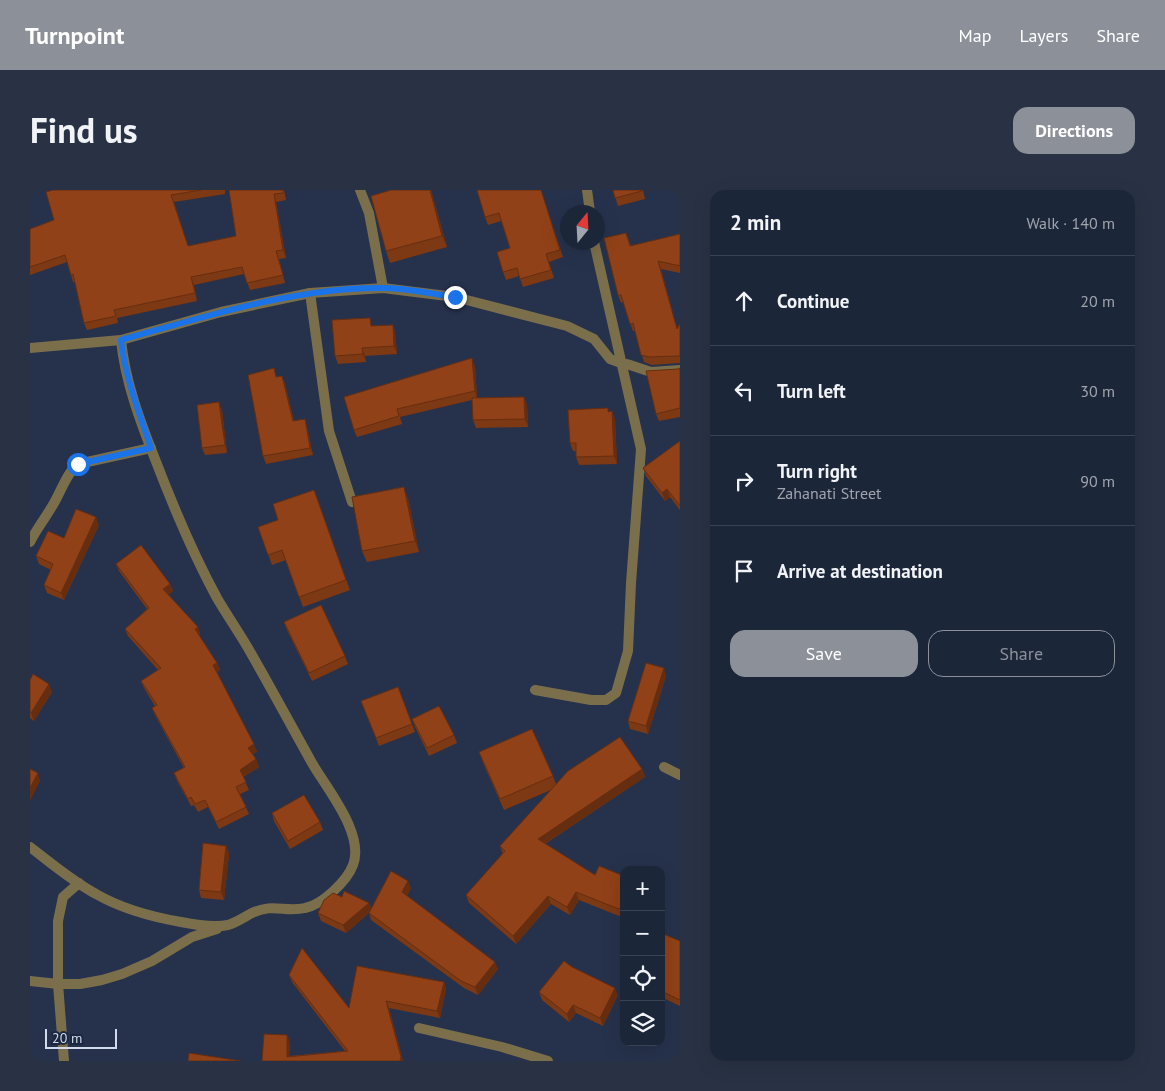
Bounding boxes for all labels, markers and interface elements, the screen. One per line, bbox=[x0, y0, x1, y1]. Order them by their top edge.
text: Turnpoint bbox=[25, 20, 124, 51]
text: Map bbox=[959, 24, 991, 47]
text: Layers bbox=[1019, 24, 1068, 47]
text: Share bbox=[1096, 24, 1140, 47]
text: Find us bbox=[30, 107, 138, 153]
button: Directions bbox=[1013, 107, 1135, 154]
north arrow bbox=[560, 205, 605, 250]
text: 2 min bbox=[730, 209, 781, 236]
text: Walk · 140 m bbox=[1026, 213, 1115, 233]
route end bbox=[444, 286, 467, 309]
icon: ahead bbox=[730, 287, 758, 315]
text: Continue bbox=[777, 289, 849, 313]
text: 20 m bbox=[1080, 291, 1115, 311]
icon: left bbox=[730, 377, 758, 405]
text: Turn left bbox=[777, 379, 846, 403]
text: 30 m bbox=[1080, 381, 1115, 401]
route start bbox=[67, 453, 90, 476]
text: Turn right bbox=[777, 459, 857, 483]
icon: right bbox=[730, 467, 758, 495]
text: 90 m bbox=[1080, 471, 1115, 491]
text: Zahanati Street bbox=[777, 483, 882, 503]
icon: arrive bbox=[730, 557, 758, 585]
text: Arrive at destination bbox=[777, 559, 943, 583]
button: Save bbox=[730, 630, 918, 677]
button: Share bbox=[928, 630, 1115, 677]
map controls bbox=[620, 866, 665, 1046]
button: + bbox=[620, 866, 665, 911]
button: − bbox=[620, 911, 665, 956]
button: locate bbox=[620, 956, 665, 1001]
button: layers bbox=[620, 1001, 665, 1046]
scale bar bbox=[45, 1026, 118, 1049]
text: 20 m bbox=[52, 1029, 82, 1047]

